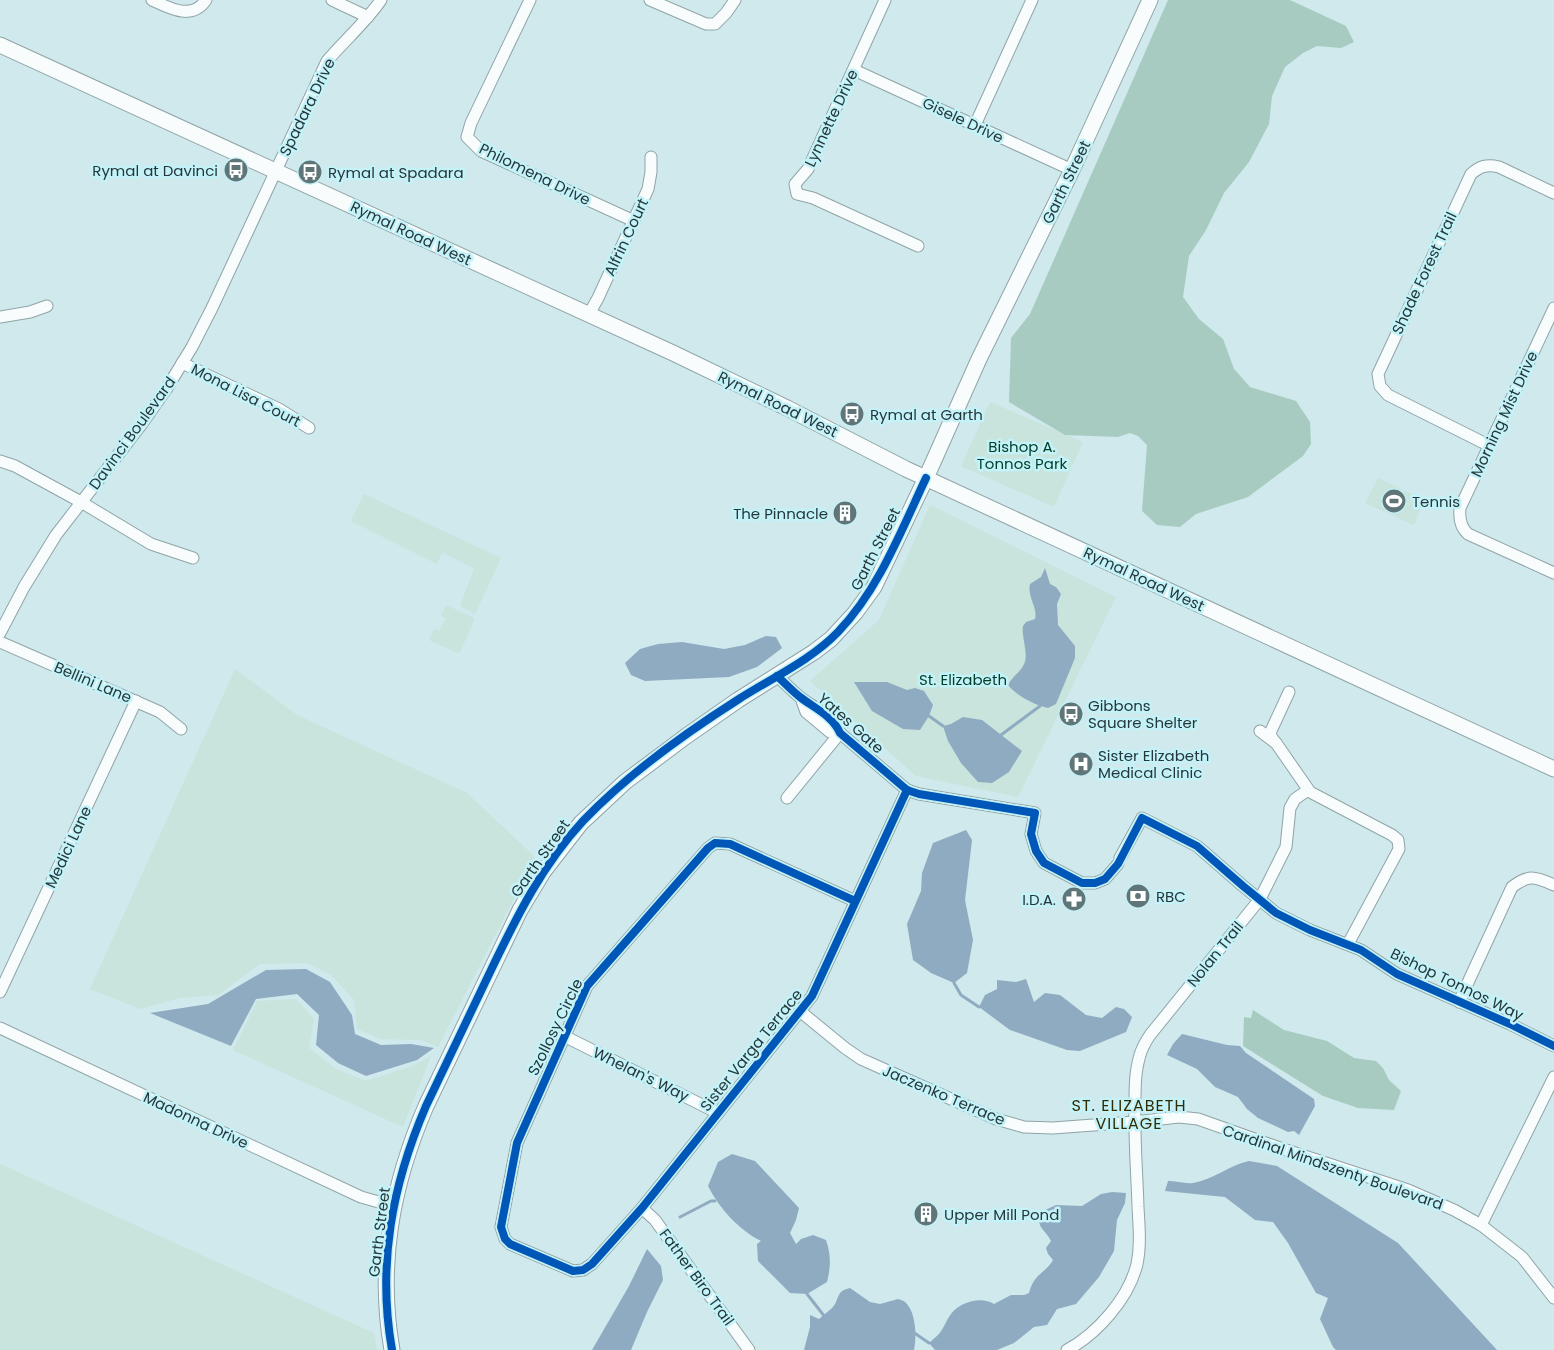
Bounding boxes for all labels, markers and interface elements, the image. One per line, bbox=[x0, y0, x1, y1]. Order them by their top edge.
street label: Spadara Drive bbox=[274, 54, 340, 160]
street label: Lynnette Drive bbox=[799, 66, 863, 170]
street label: Gisele Drive bbox=[919, 92, 1007, 148]
street label: Garth Street bbox=[1037, 137, 1095, 227]
street label: Philomena Drive bbox=[476, 138, 594, 210]
bus stop icon: Rymal at Davinci bbox=[223, 157, 249, 183]
bus stop icon: Rymal at Spadara bbox=[297, 159, 323, 185]
place label: Rymal at Davinci bbox=[92, 160, 218, 181]
place label: Rymal at Spadara bbox=[328, 162, 464, 183]
street label: Alfrin Court bbox=[599, 195, 653, 279]
street label: Rymal Road West bbox=[347, 196, 475, 270]
street label: Shade Forest Trail bbox=[1386, 208, 1462, 338]
street label: Morning Mist Drive bbox=[1466, 348, 1542, 480]
street label: Mona Lisa Court bbox=[188, 358, 304, 432]
street label: Rymal Road West bbox=[714, 366, 842, 442]
street label: Davinci Boulevard bbox=[84, 372, 180, 494]
bus stop icon: Rymal at Garth bbox=[839, 401, 865, 427]
place label: Rymal at Garth bbox=[870, 404, 983, 425]
park label: Bishop A. Tonnos Park bbox=[977, 436, 1068, 474]
sports icon: Tennis bbox=[1381, 488, 1407, 514]
place label: Tennis bbox=[1412, 491, 1460, 512]
building icon: The Pinnacle bbox=[832, 500, 858, 526]
place label: The Pinnacle bbox=[733, 503, 828, 524]
street label: Garth Street bbox=[845, 504, 905, 594]
street label: Rymal Road West bbox=[1080, 542, 1208, 616]
street label: Bellini Lane bbox=[51, 656, 135, 708]
park label: St. Elizabeth bbox=[919, 669, 1007, 690]
street label: Yates Gate bbox=[813, 688, 889, 758]
place label: Gibbons Square Shelter bbox=[1088, 695, 1198, 733]
bus stop icon: Gibbons Square Shelter bbox=[1058, 701, 1084, 727]
place label: Sister Elizabeth Medical Clinic bbox=[1098, 745, 1209, 783]
hospital icon: Sister Elizabeth Medical Clinic bbox=[1068, 751, 1094, 777]
street label: Medici Lane bbox=[40, 803, 96, 891]
street label: Garth Street bbox=[505, 815, 575, 901]
bank icon: RBC bbox=[1125, 883, 1151, 909]
pharmacy icon: I.D.A. bbox=[1061, 886, 1087, 912]
place label: RBC bbox=[1156, 886, 1186, 907]
place label: I.D.A. bbox=[1022, 889, 1056, 910]
street label: Nolan Trail bbox=[1182, 917, 1248, 991]
street label: Bishop Tonnos Way bbox=[1387, 943, 1528, 1026]
street label: Szollosy Circle bbox=[522, 975, 588, 1079]
street label: Sister Varga Terrace bbox=[695, 984, 807, 1116]
street label: Whelan's Way bbox=[589, 1042, 693, 1107]
street label: Jaczenko Terrace bbox=[879, 1060, 1009, 1130]
street label: Madonna Drive bbox=[140, 1086, 252, 1154]
district label: ST. ELIZABETH VILLAGE bbox=[1072, 1094, 1186, 1135]
street label: Cardinal Mindszenty Boulevard bbox=[1220, 1119, 1446, 1215]
street label: Garth Street bbox=[363, 1186, 395, 1278]
building icon: Upper Mill Pond bbox=[913, 1201, 939, 1227]
place label: Upper Mill Pond bbox=[944, 1204, 1059, 1225]
street label: Father Biro Trail bbox=[655, 1224, 739, 1330]

